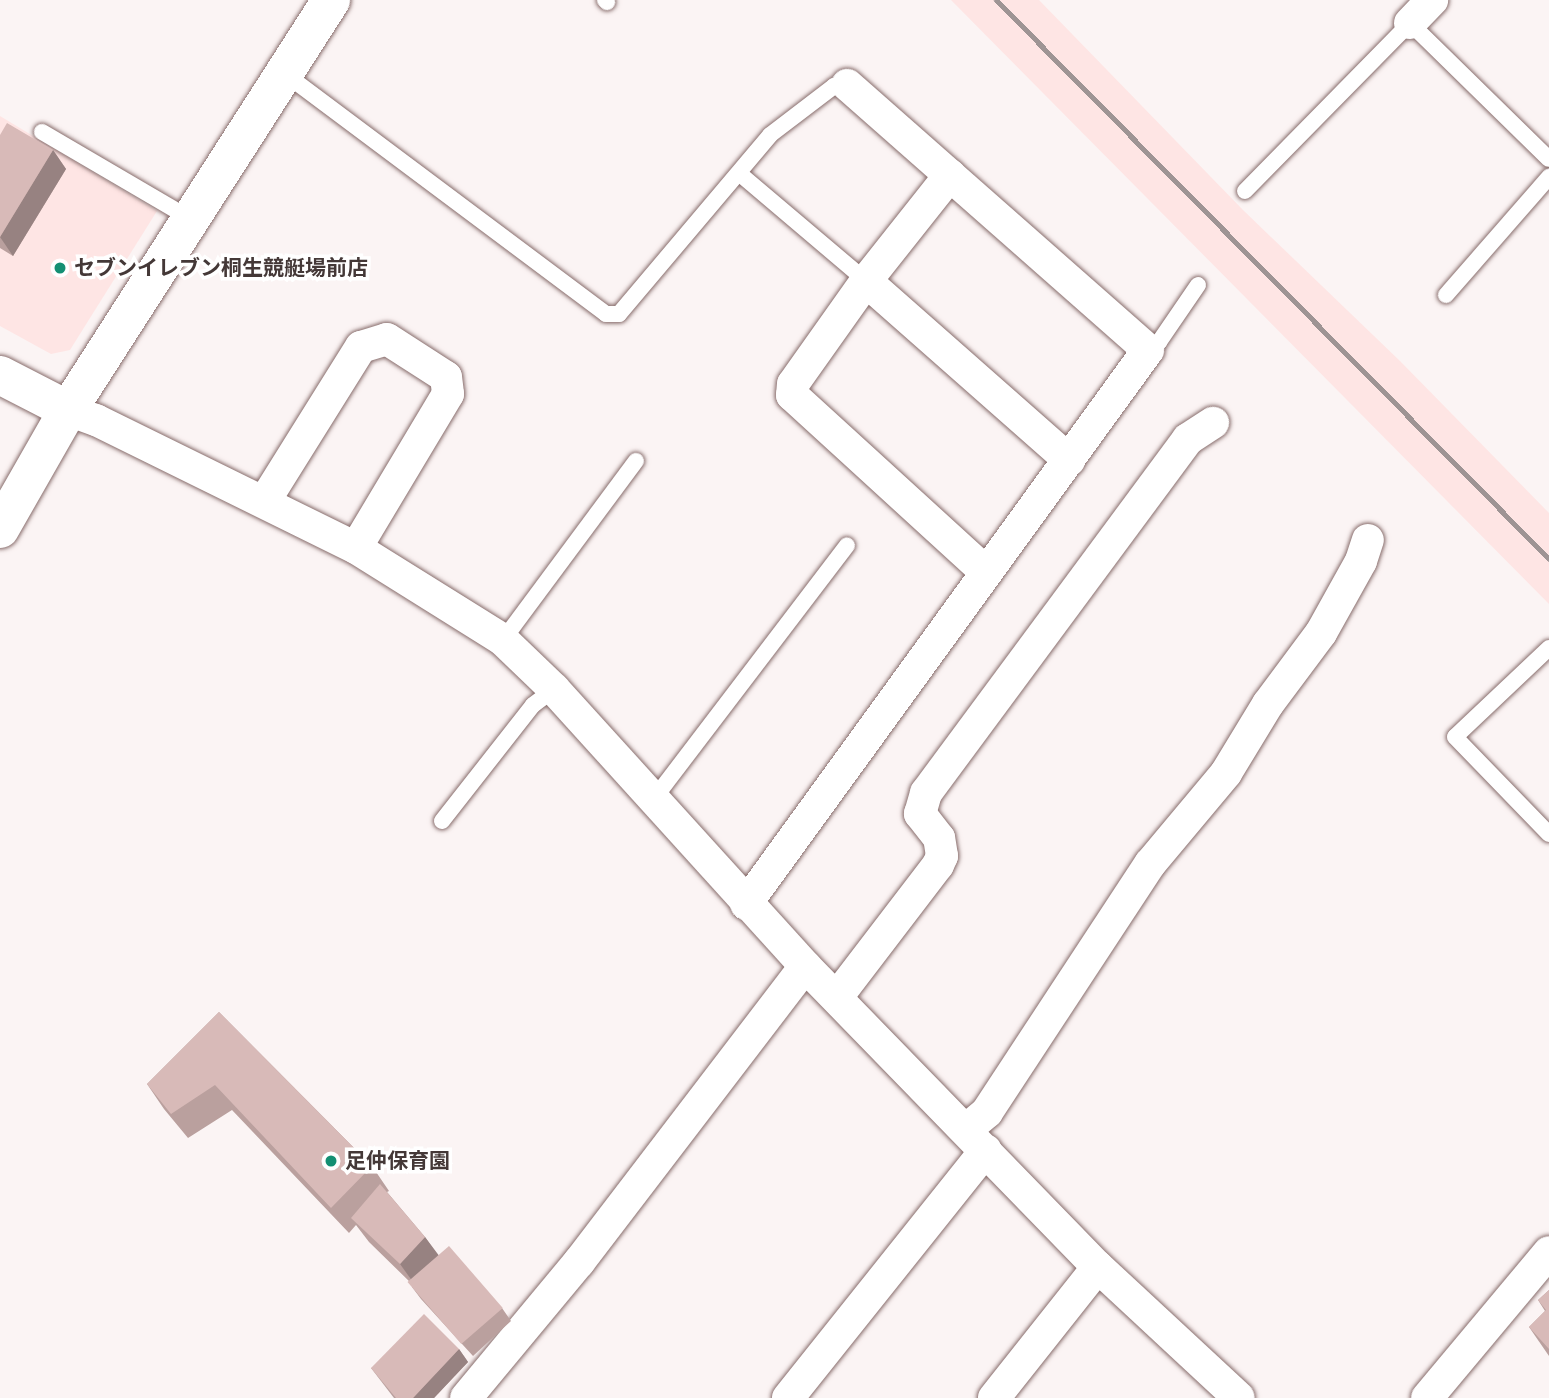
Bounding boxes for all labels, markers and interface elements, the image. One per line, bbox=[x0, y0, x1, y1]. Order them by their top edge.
place label: セブンイレブン桐生競艇場前店 bbox=[74, 255, 368, 281]
marker: セブンイレブン桐生競艇場前店 bbox=[52, 260, 68, 276]
place label: 足仲保育園 bbox=[345, 1148, 450, 1174]
marker: 足仲保育園 bbox=[323, 1153, 339, 1169]

